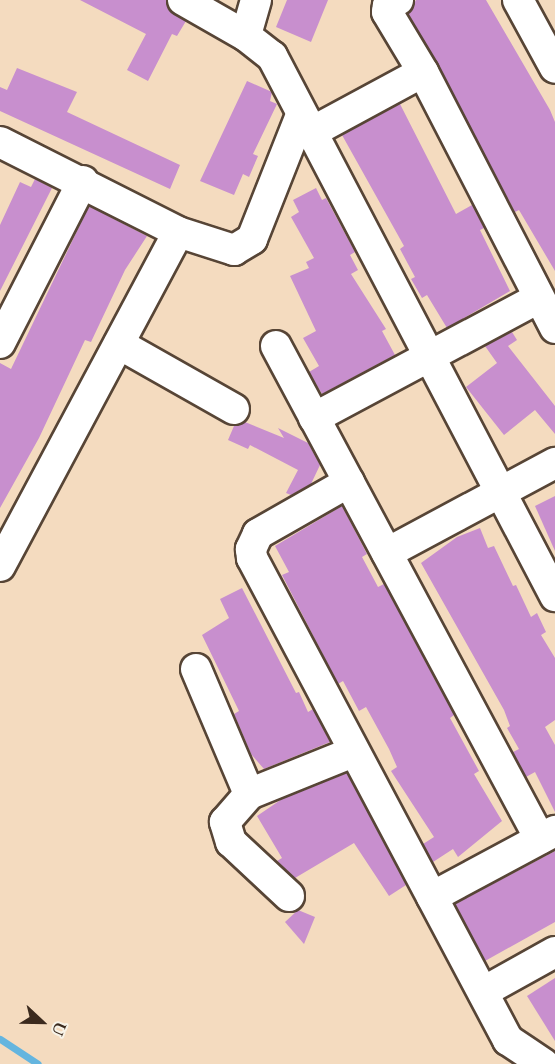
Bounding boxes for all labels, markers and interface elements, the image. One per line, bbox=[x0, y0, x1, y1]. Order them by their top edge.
north arrow bbox=[12, 992, 72, 1052]
text: U bbox=[46, 1019, 71, 1039]

